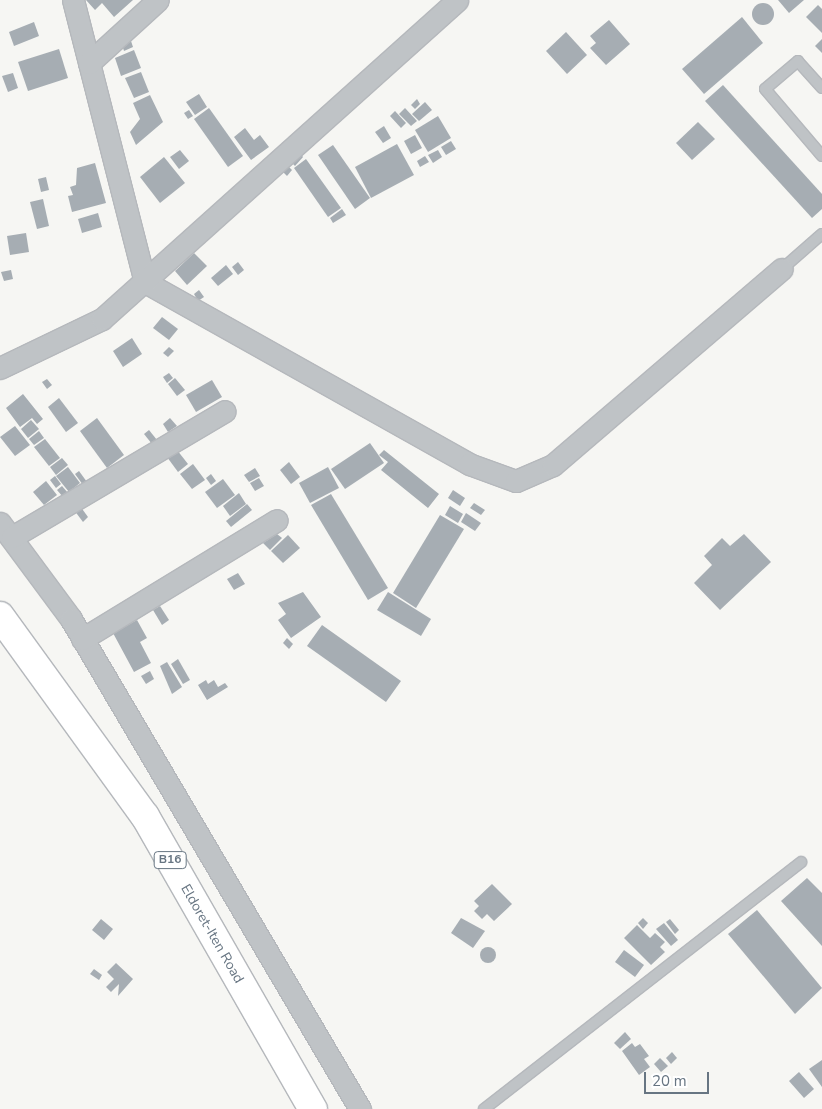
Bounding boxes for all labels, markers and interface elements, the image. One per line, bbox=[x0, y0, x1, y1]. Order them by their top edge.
road number: B16 bbox=[152, 850, 188, 870]
street label: Eldoret-Iten Road bbox=[177, 882, 247, 986]
scale bar bbox=[647, 1062, 712, 1094]
text: 20 m bbox=[652, 1071, 687, 1091]

